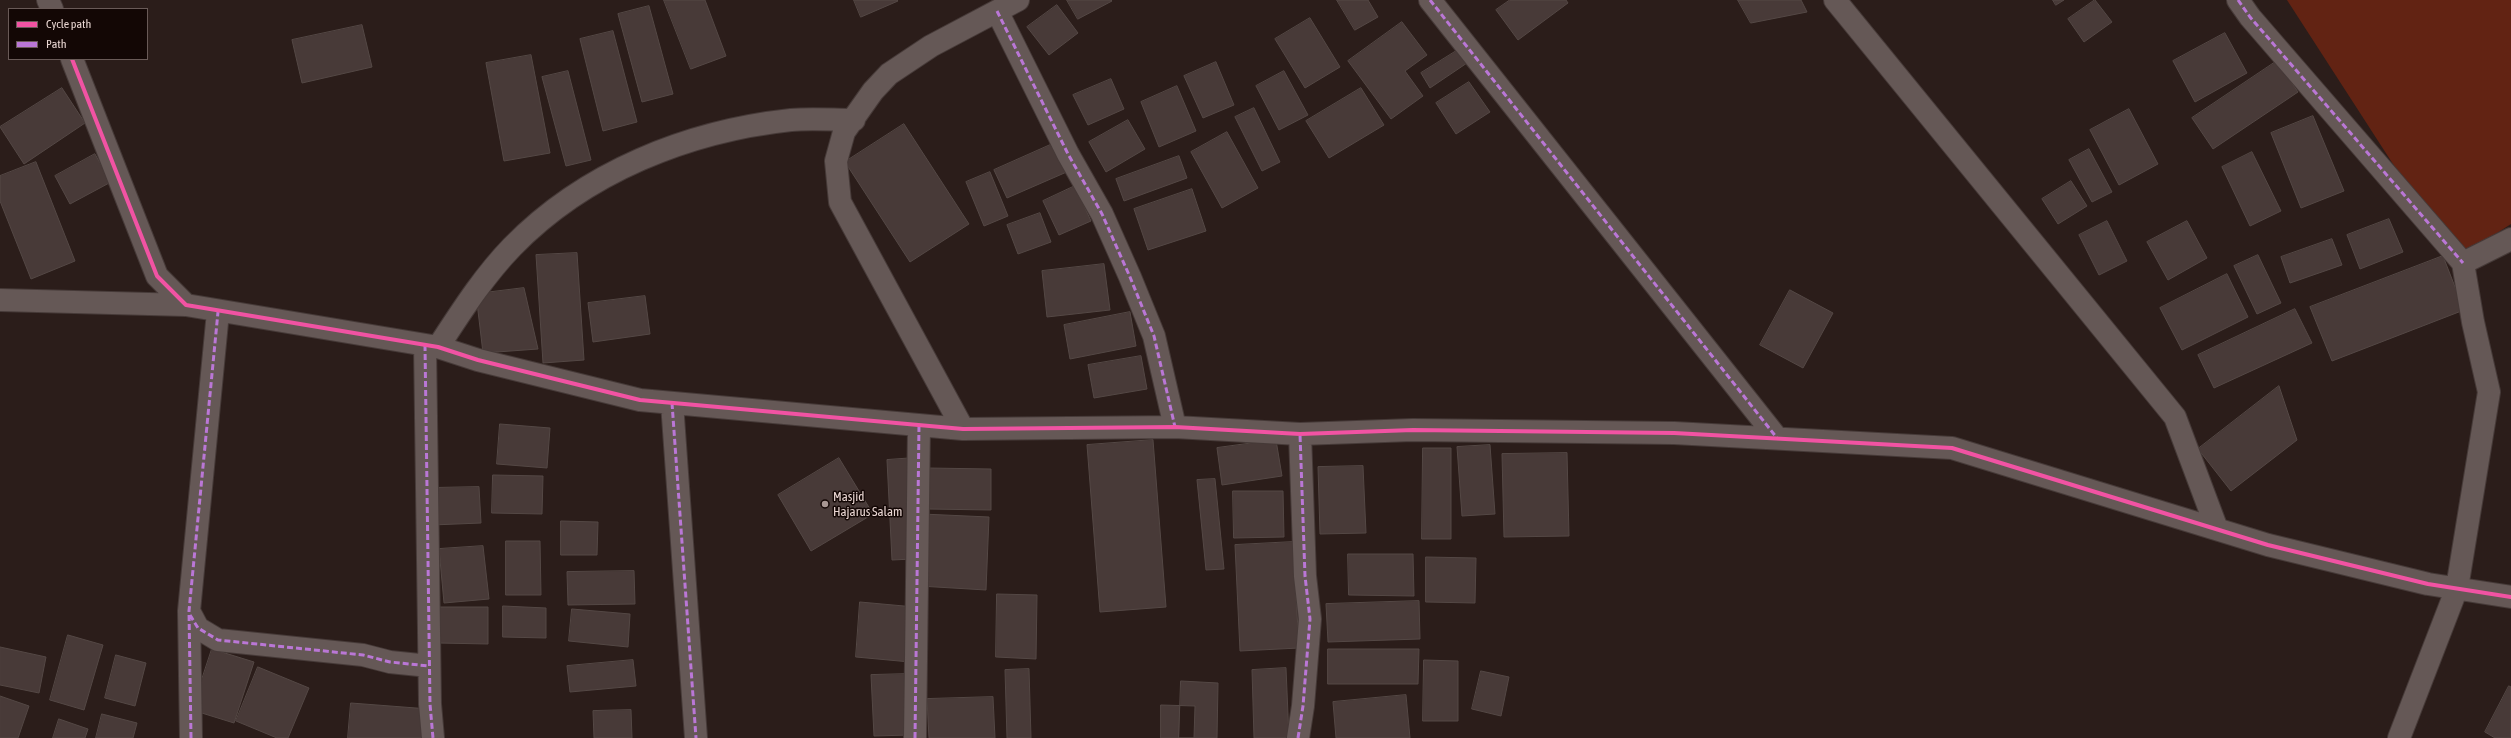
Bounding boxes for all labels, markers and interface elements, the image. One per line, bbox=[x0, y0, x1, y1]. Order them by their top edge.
legend bbox=[8, 8, 148, 60]
text: Cycle path bbox=[46, 17, 91, 31]
text: Path bbox=[46, 37, 67, 51]
place label: Masjid Hajarus Salam bbox=[833, 489, 902, 520]
marker: Masjid Hajarus Salam bbox=[820, 499, 830, 509]

